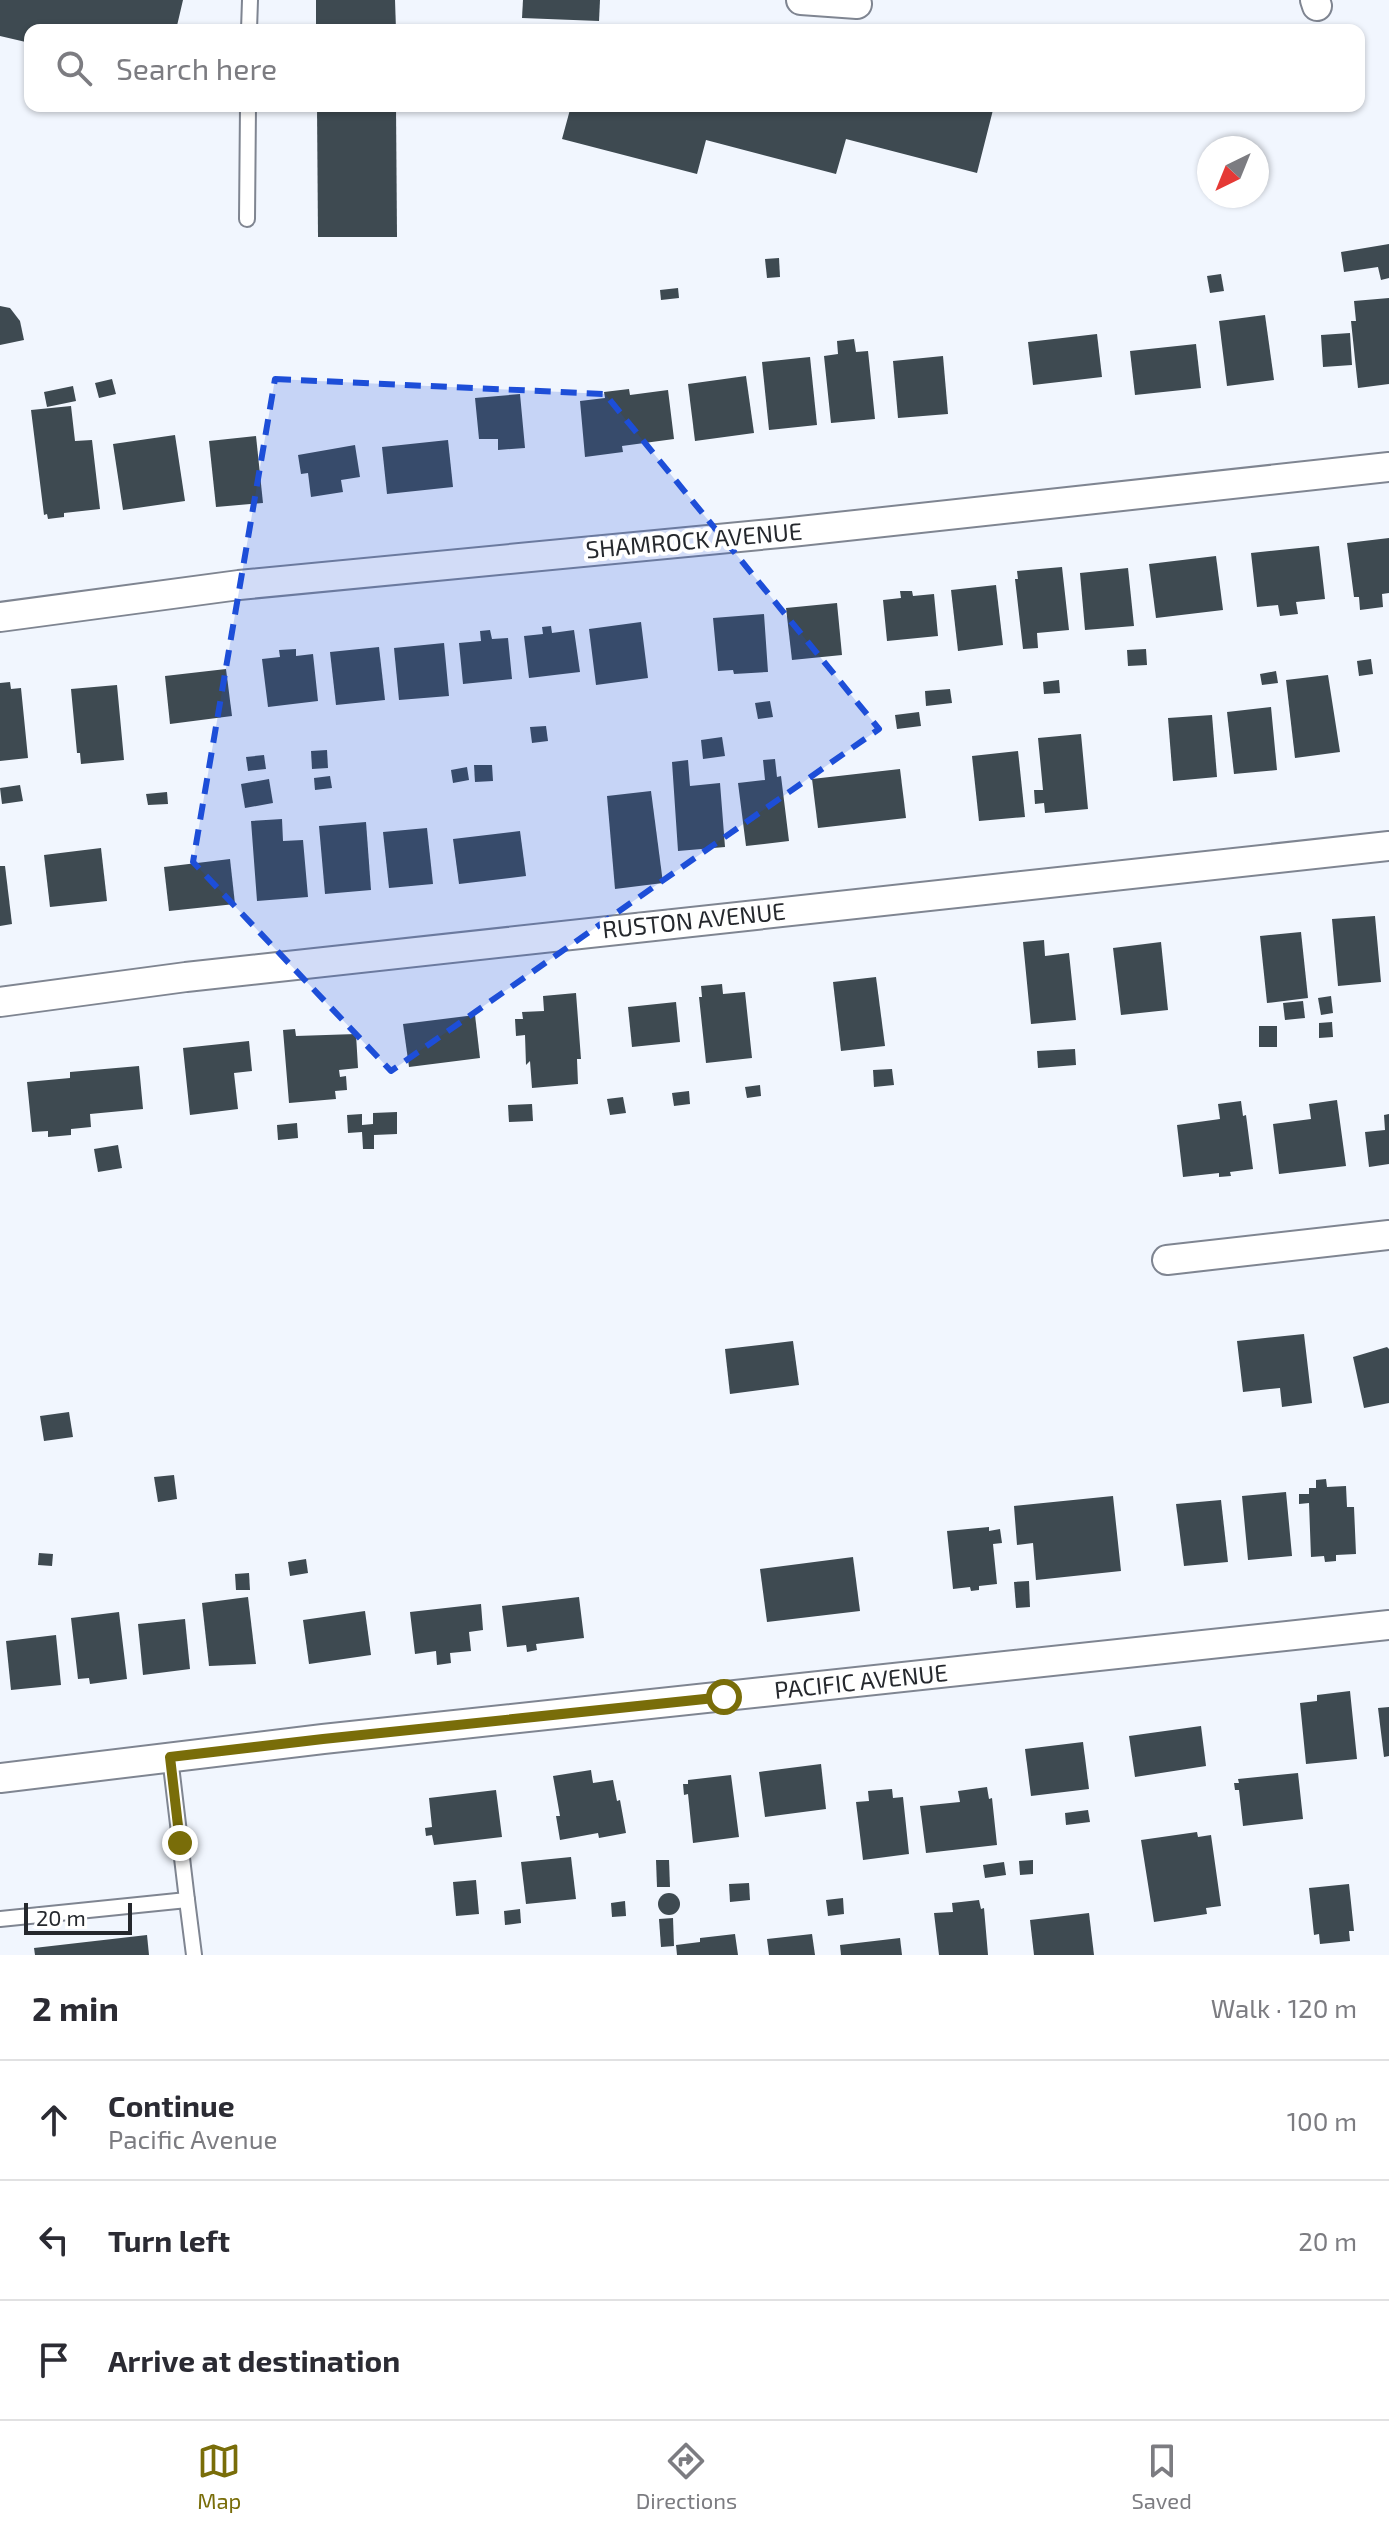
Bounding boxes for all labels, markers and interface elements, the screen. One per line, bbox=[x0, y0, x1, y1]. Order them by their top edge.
search box bbox=[24, 24, 1365, 112]
icon: search bbox=[52, 46, 96, 90]
text: Search here bbox=[116, 50, 277, 86]
north arrow bbox=[1197, 136, 1269, 208]
street label: SHAMROCK AVENUE bbox=[584, 516, 803, 563]
street label: RUSTON AVENUE bbox=[601, 895, 787, 944]
street label: PACIFIC AVENUE bbox=[773, 1657, 949, 1704]
route start bbox=[706, 1679, 742, 1715]
route end bbox=[162, 1825, 198, 1861]
scale bar bbox=[24, 1899, 132, 1935]
text: 20 m bbox=[36, 1904, 86, 1930]
text: 2 min bbox=[32, 1987, 119, 2028]
text: Walk · 120 m bbox=[1211, 1992, 1357, 2023]
text: Continue bbox=[108, 2087, 235, 2123]
icon: ahead bbox=[32, 2098, 76, 2142]
text: 100 m bbox=[1287, 2105, 1357, 2136]
text: Pacific Avenue bbox=[108, 2123, 277, 2154]
icon: left bbox=[32, 2218, 76, 2262]
text: Turn left bbox=[108, 2222, 230, 2258]
text: 20 m bbox=[1298, 2225, 1357, 2256]
icon: arrive bbox=[32, 2338, 76, 2382]
text: Arrive at destination bbox=[108, 2342, 400, 2378]
tab: Map bbox=[197, 2439, 241, 2513]
tab: Directions bbox=[636, 2439, 737, 2513]
tab: Saved bbox=[1131, 2439, 1192, 2513]

